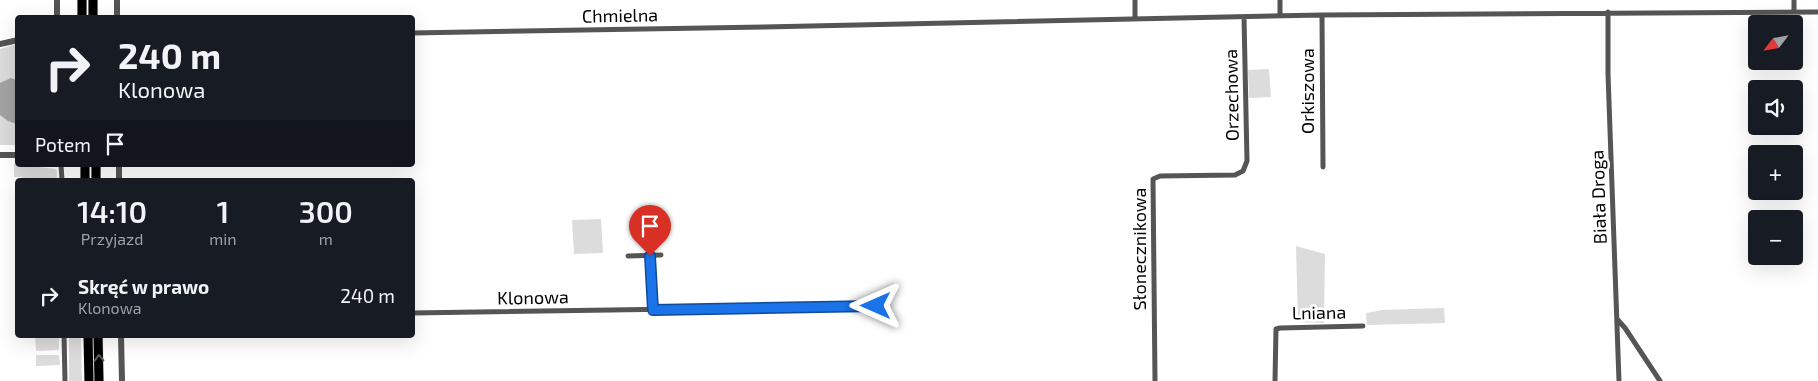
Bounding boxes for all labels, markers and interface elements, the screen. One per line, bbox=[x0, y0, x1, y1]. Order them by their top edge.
street label: Chmielna bbox=[582, 3, 658, 27]
north arrow bbox=[1748, 15, 1802, 70]
map controls bbox=[1748, 15, 1803, 265]
text: 240 m bbox=[118, 34, 221, 76]
icon: right bbox=[35, 35, 100, 100]
street label: Orkiszowa bbox=[1296, 48, 1318, 134]
street label: Orzechowa bbox=[1219, 49, 1243, 141]
text: Klonowa bbox=[118, 76, 205, 102]
button: sound bbox=[1748, 80, 1803, 135]
icon: arrive bbox=[101, 130, 129, 158]
text: Potem bbox=[35, 133, 91, 156]
button: + bbox=[1748, 145, 1803, 200]
street label: Biała Droga bbox=[1585, 150, 1611, 245]
street label: Słonecznikowa bbox=[1128, 188, 1150, 310]
text: 14:10 bbox=[77, 193, 147, 229]
text: 1 bbox=[217, 193, 229, 229]
text: 300 bbox=[299, 193, 353, 229]
pin bbox=[629, 205, 671, 256]
button: − bbox=[1748, 210, 1803, 265]
icon: arrive bbox=[636, 212, 664, 240]
text: Przyjazd bbox=[81, 229, 143, 248]
text: min bbox=[209, 229, 237, 248]
text: m bbox=[319, 229, 333, 248]
text: Skręć w prawo bbox=[78, 275, 209, 298]
position arrow bbox=[849, 279, 901, 331]
icon: right bbox=[35, 282, 63, 310]
text: 240 m bbox=[340, 284, 395, 307]
street label: Klonowa bbox=[497, 285, 569, 309]
text: Klonowa bbox=[78, 298, 142, 317]
street label: Lniana bbox=[1292, 301, 1346, 323]
one-way arrow bbox=[94, 354, 104, 362]

